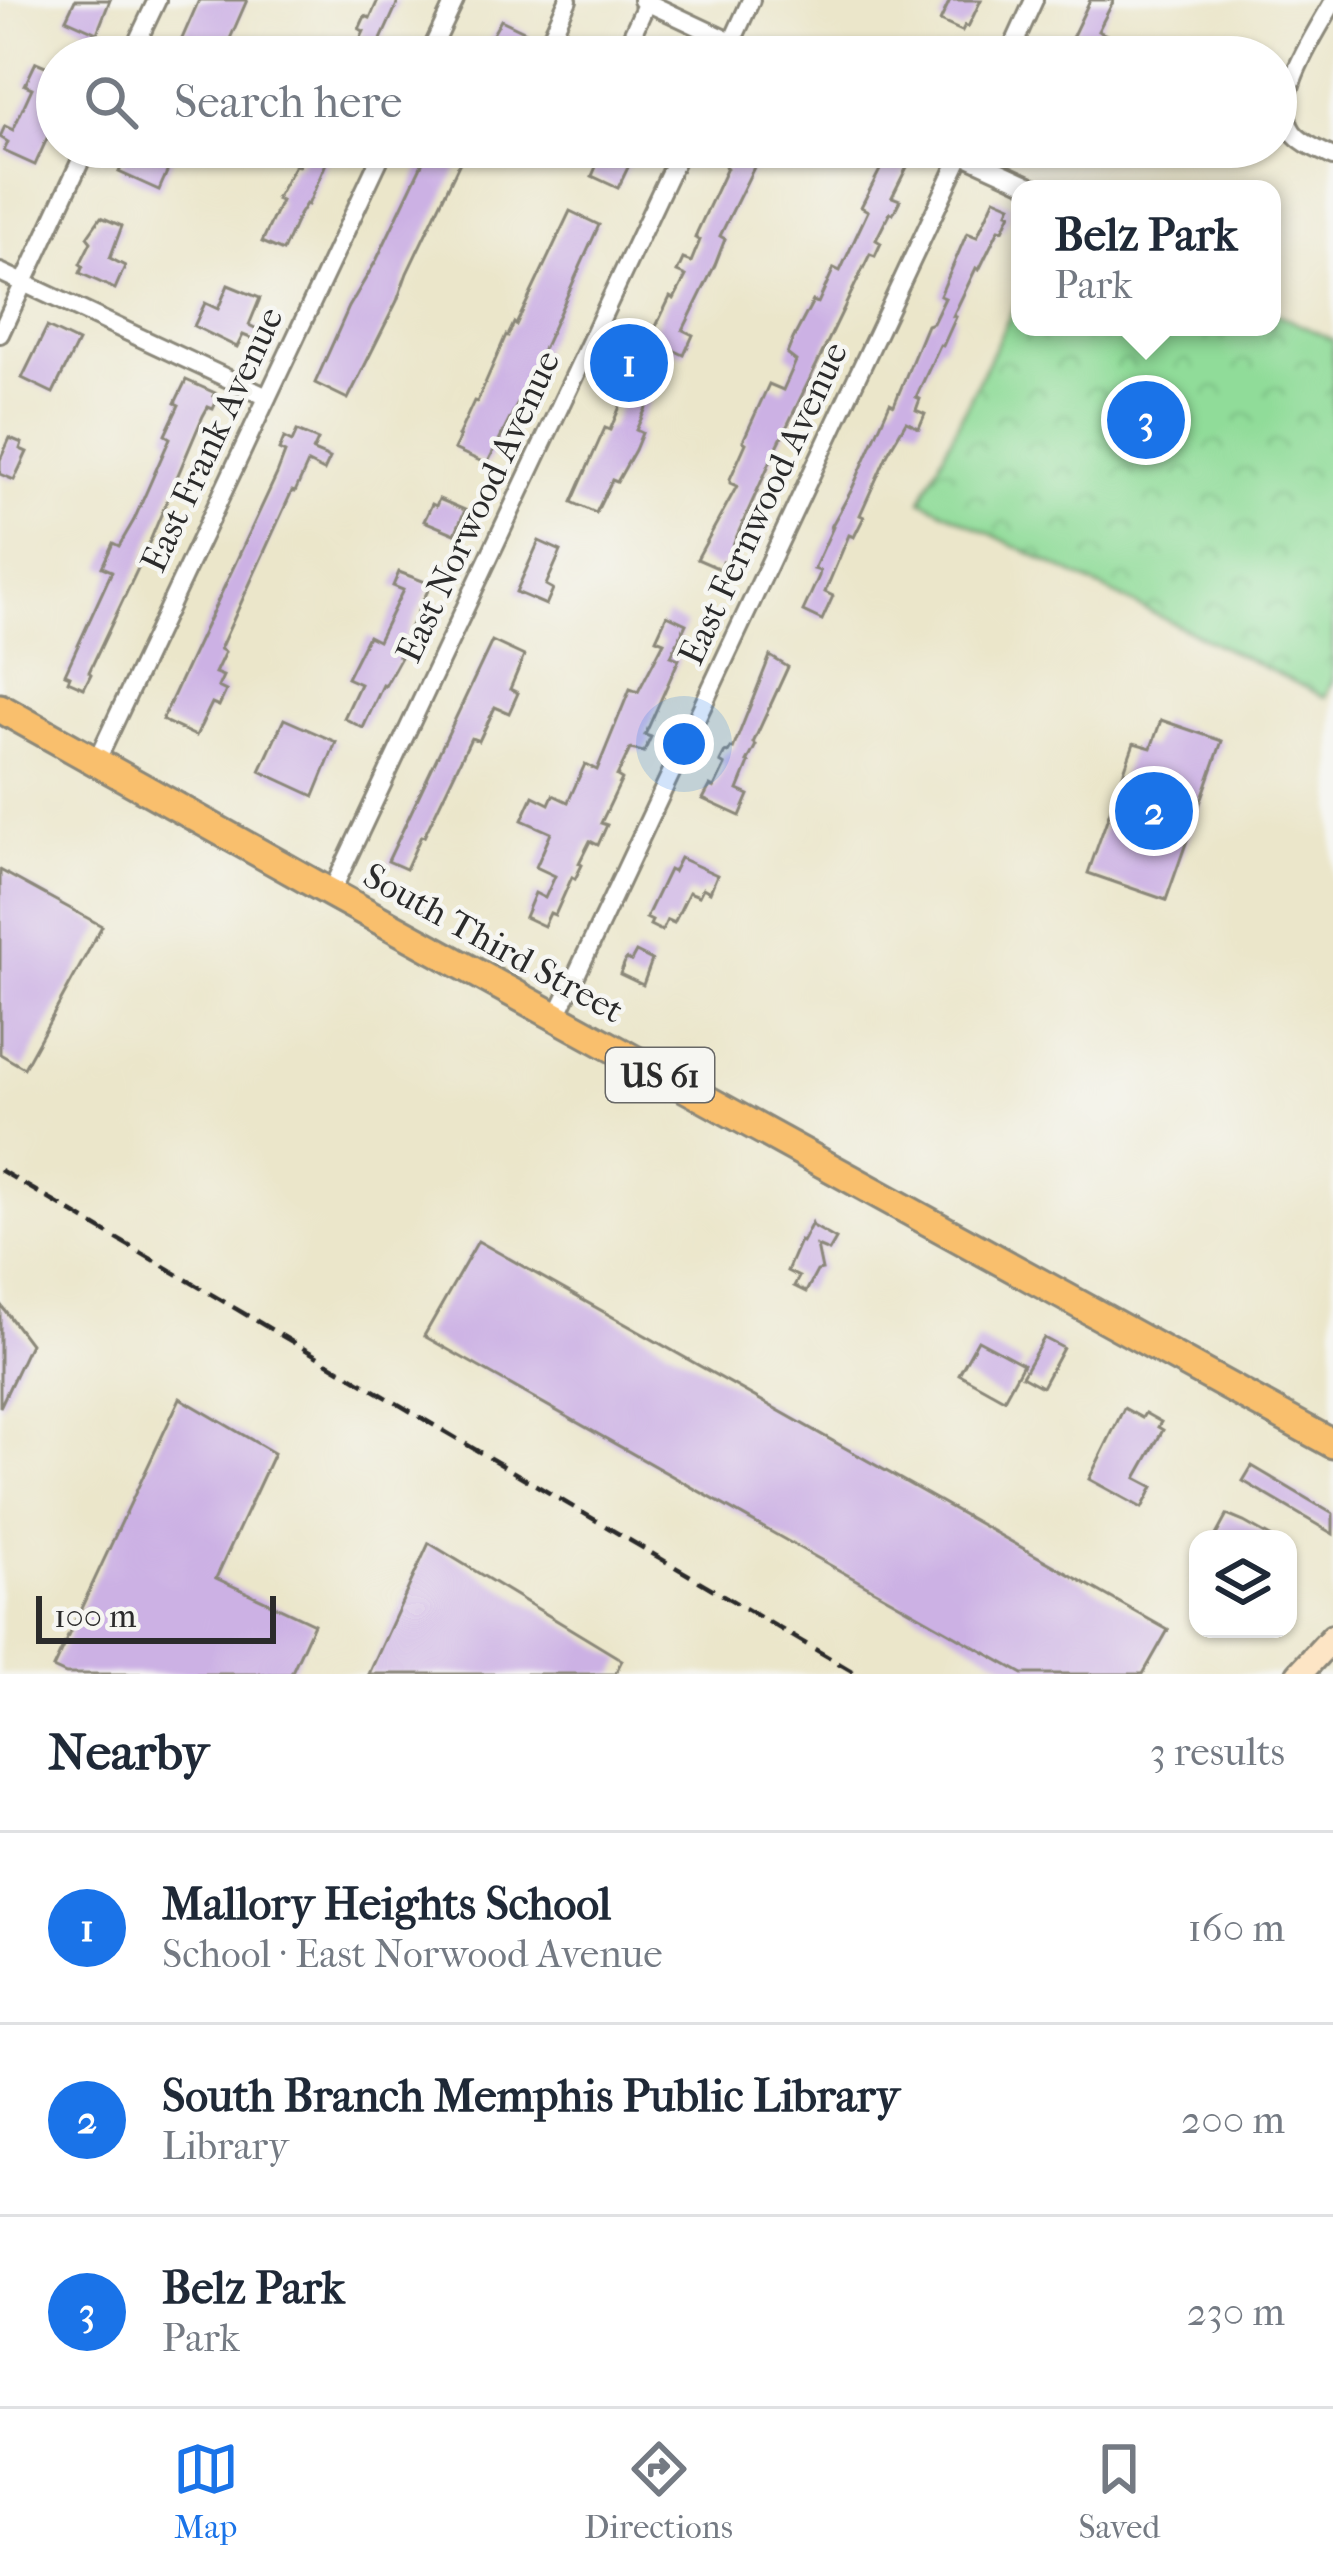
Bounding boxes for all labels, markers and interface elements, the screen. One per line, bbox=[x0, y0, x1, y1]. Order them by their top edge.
search box bbox=[36, 36, 1297, 168]
icon: search bbox=[78, 69, 144, 135]
text: Search here bbox=[174, 76, 402, 129]
popup bbox=[1011, 180, 1281, 336]
text: Belz Park bbox=[1055, 209, 1237, 262]
text: Park bbox=[1055, 262, 1132, 308]
street label: East Frank Avenue bbox=[132, 300, 292, 578]
pin: 1 bbox=[590, 318, 668, 408]
street label: East Fernwood Avenue bbox=[670, 335, 856, 671]
street label: East Norwood Avenue bbox=[387, 344, 569, 669]
pin: 3 bbox=[1107, 375, 1185, 465]
your location bbox=[654, 714, 714, 774]
pin: 2 bbox=[1115, 766, 1193, 856]
street label: South Third Street bbox=[356, 854, 631, 1032]
road number: US 61 bbox=[606, 1048, 714, 1102]
map controls bbox=[1189, 1530, 1297, 1638]
button: layers bbox=[1189, 1530, 1297, 1638]
scale bar bbox=[36, 1590, 276, 1643]
text: 100 m bbox=[54, 1597, 137, 1636]
text: Nearby bbox=[48, 1722, 209, 1782]
text: 3 results bbox=[1150, 1729, 1285, 1775]
text: Mallory Heights School bbox=[162, 1878, 611, 1931]
text: 1 bbox=[80, 1905, 94, 1951]
text: 160 m bbox=[1188, 1905, 1285, 1951]
text: School · East Norwood Avenue bbox=[162, 1931, 663, 1977]
text: South Branch Memphis Public Library bbox=[162, 2070, 900, 2123]
text: 2 bbox=[77, 2097, 97, 2143]
text: 200 m bbox=[1181, 2097, 1285, 2143]
text: Library bbox=[162, 2123, 289, 2169]
text: Belz Park bbox=[162, 2262, 345, 2315]
text: 3 bbox=[79, 2289, 95, 2335]
text: 230 m bbox=[1187, 2289, 1285, 2335]
text: Park bbox=[162, 2315, 240, 2361]
tab: Map bbox=[173, 2436, 239, 2547]
tab: Directions bbox=[584, 2436, 733, 2547]
tab: Saved bbox=[1078, 2436, 1160, 2547]

